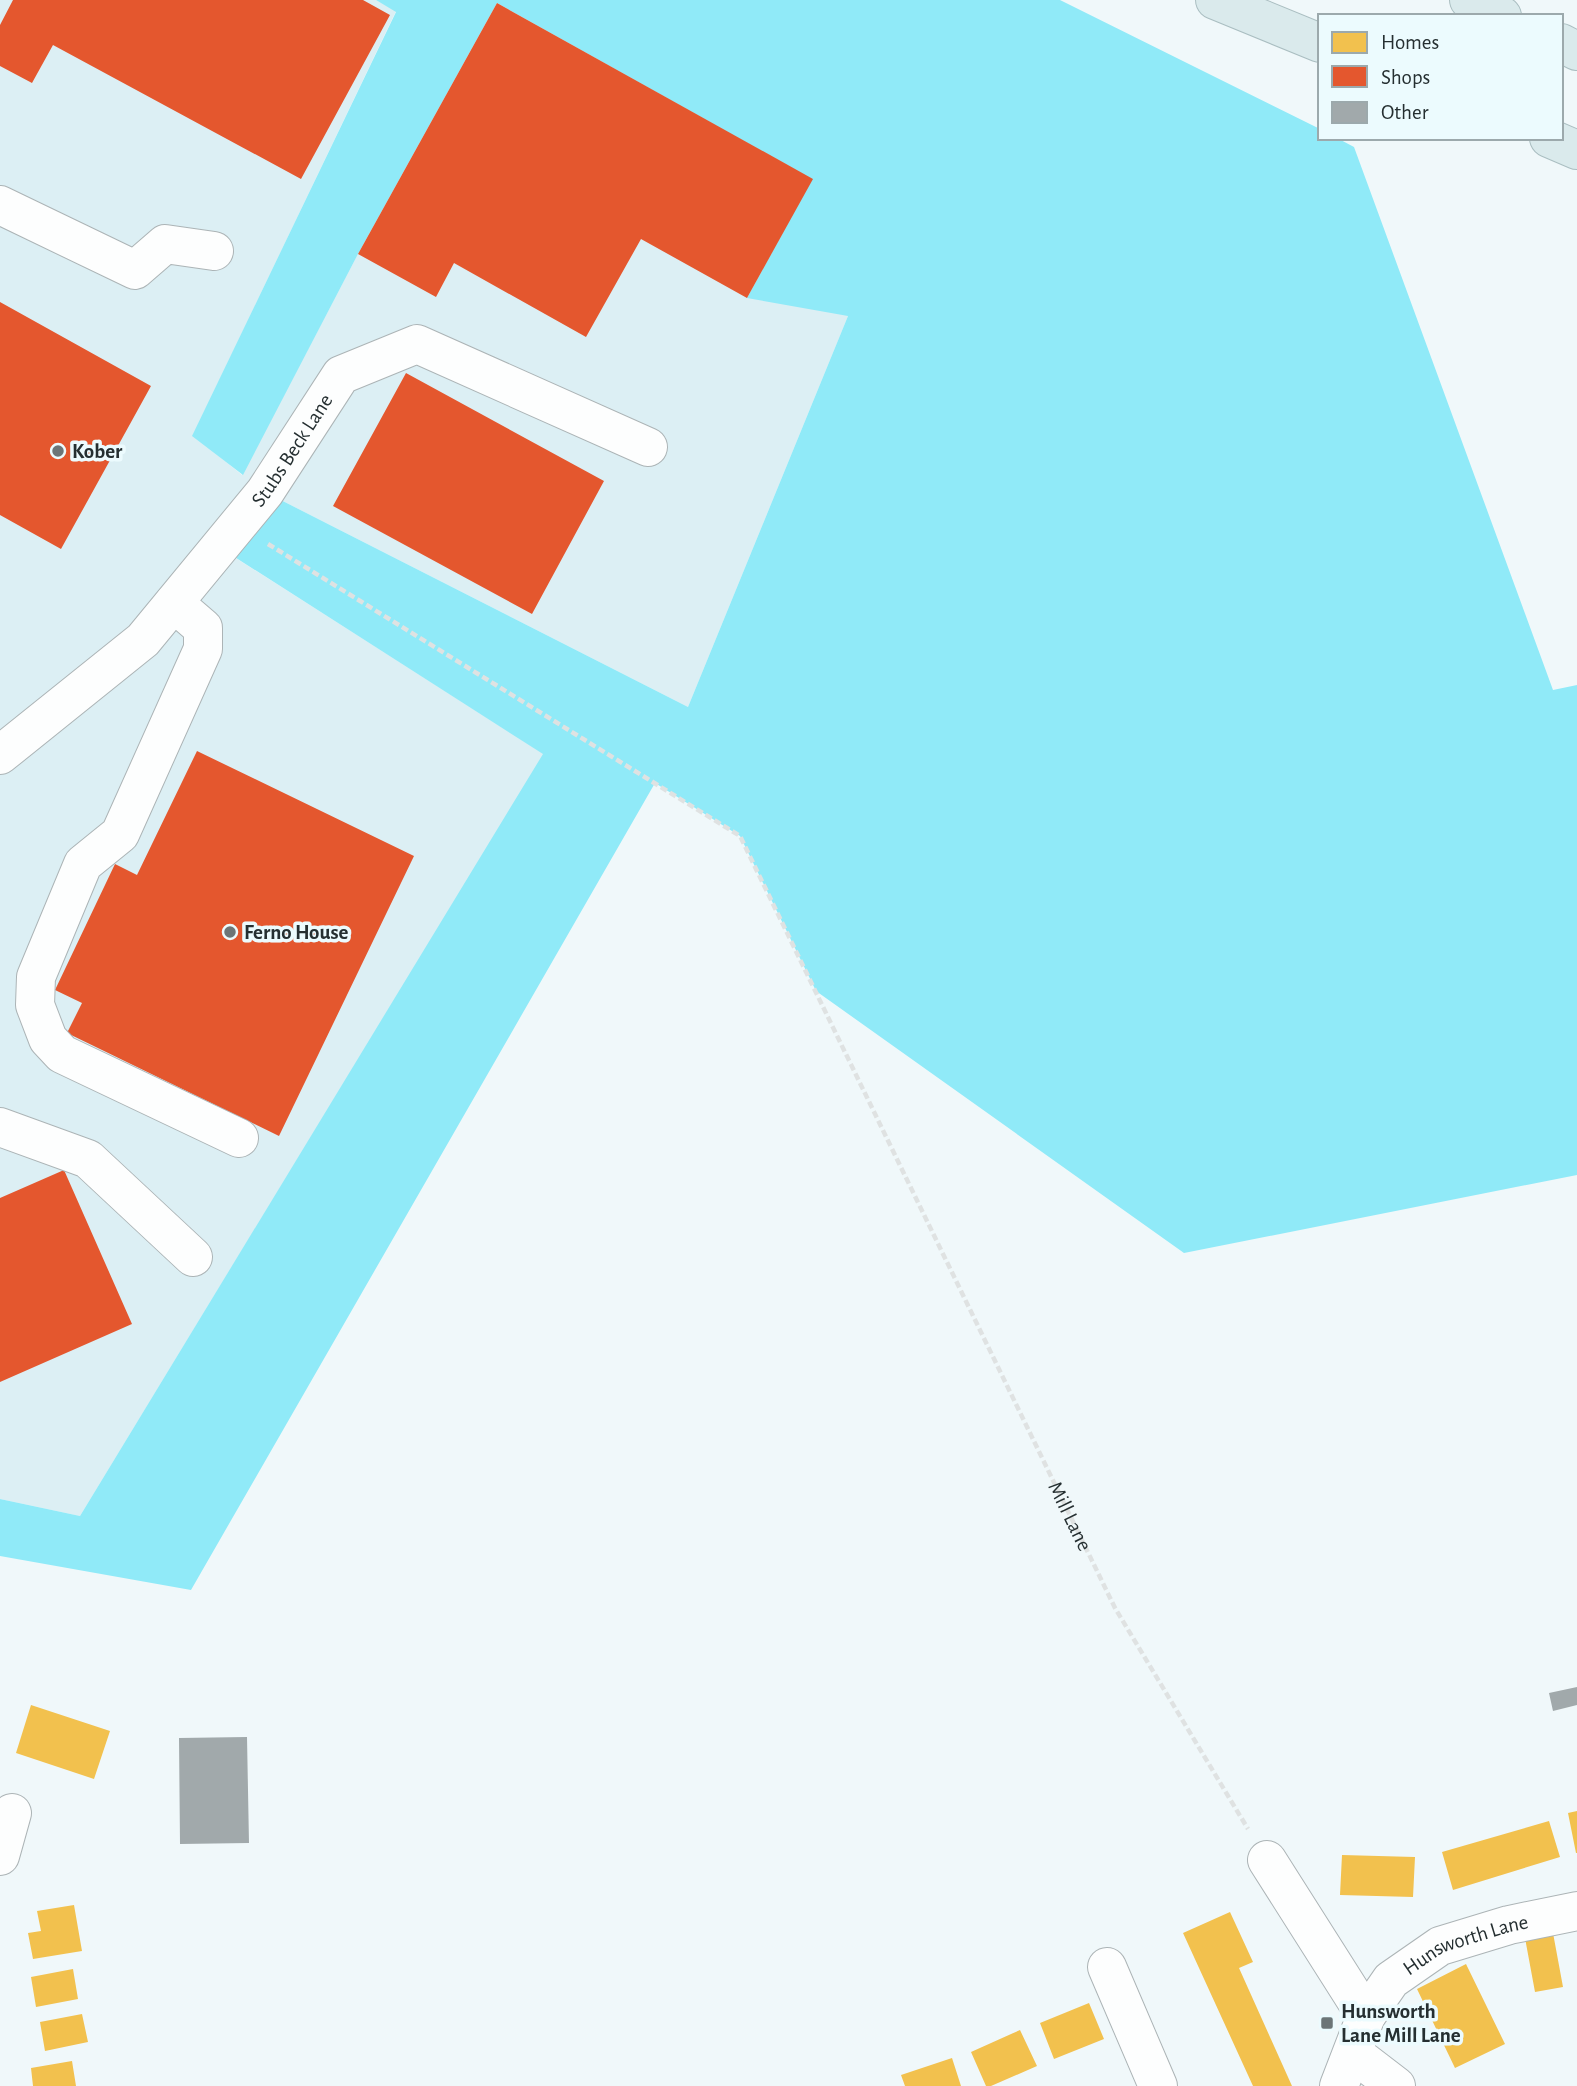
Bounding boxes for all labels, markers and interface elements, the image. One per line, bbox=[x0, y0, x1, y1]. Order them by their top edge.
legend bbox=[1318, 14, 1563, 140]
text: Homes bbox=[1381, 32, 1439, 53]
text: Shops bbox=[1381, 67, 1430, 88]
text: Other bbox=[1381, 102, 1429, 123]
street label: Stubs Beck Lane bbox=[247, 390, 336, 511]
place label: Kober bbox=[72, 441, 123, 462]
marker: Kober bbox=[50, 443, 66, 459]
place label: Ferno House bbox=[244, 922, 348, 943]
marker: Ferno House bbox=[222, 924, 238, 940]
street label: Mill Lane bbox=[1045, 1478, 1096, 1554]
street label: Hunsworth Lane bbox=[1399, 1911, 1530, 1979]
place label: Hunsworth Lane Mill Lane bbox=[1341, 2001, 1461, 2046]
marker: Hunsworth Lane Mill Lane bbox=[1319, 2015, 1335, 2031]

